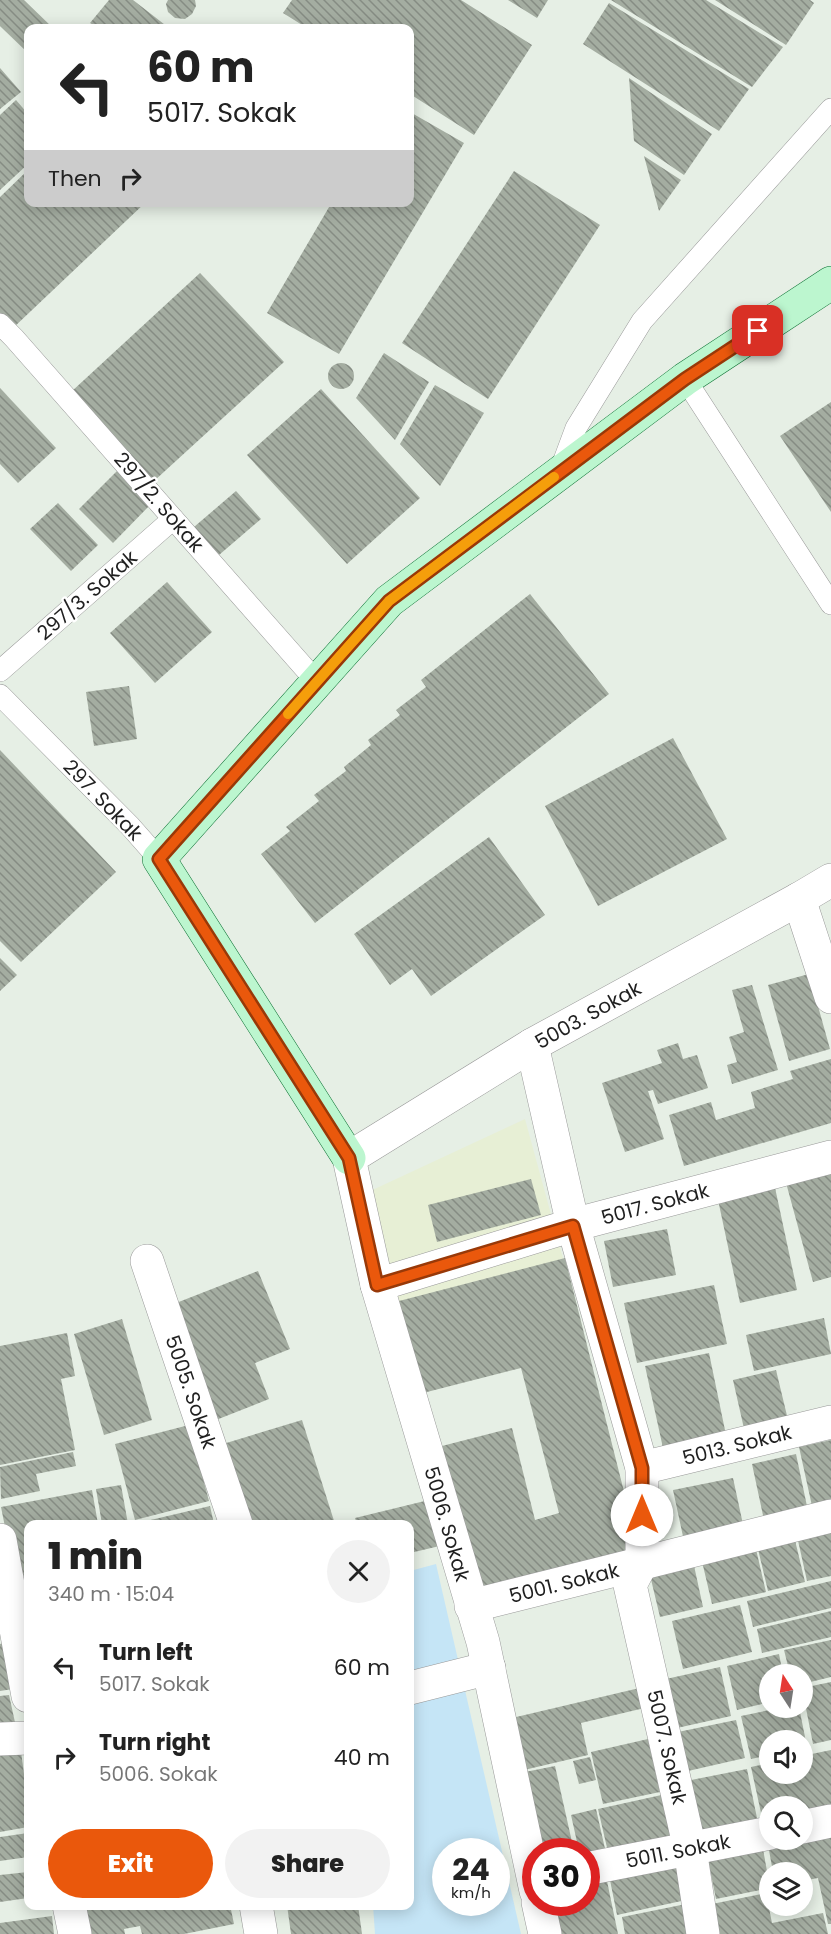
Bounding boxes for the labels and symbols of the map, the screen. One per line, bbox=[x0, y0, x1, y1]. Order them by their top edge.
pin bbox=[732, 305, 783, 356]
street label: 297/2. Sokak bbox=[108, 446, 211, 559]
street label: 297/3. Sokak bbox=[31, 543, 144, 646]
street label: 297. Sokak bbox=[57, 753, 149, 847]
street label: 5003. Sokak bbox=[530, 974, 647, 1056]
street label: 5017. Sokak bbox=[598, 1176, 713, 1232]
street label: 5005. Sokak bbox=[158, 1331, 224, 1453]
street label: 5013. Sokak bbox=[680, 1418, 795, 1472]
street label: 5006. Sokak bbox=[417, 1463, 477, 1586]
position arrow bbox=[610, 1483, 674, 1547]
street label: 5001. Sokak bbox=[506, 1556, 623, 1610]
north arrow bbox=[759, 1664, 813, 1718]
street label: 5007. Sokak bbox=[640, 1687, 694, 1808]
street label: 5011. Sokak bbox=[623, 1827, 733, 1875]
speed limit sign: 30 bbox=[522, 1838, 600, 1916]

